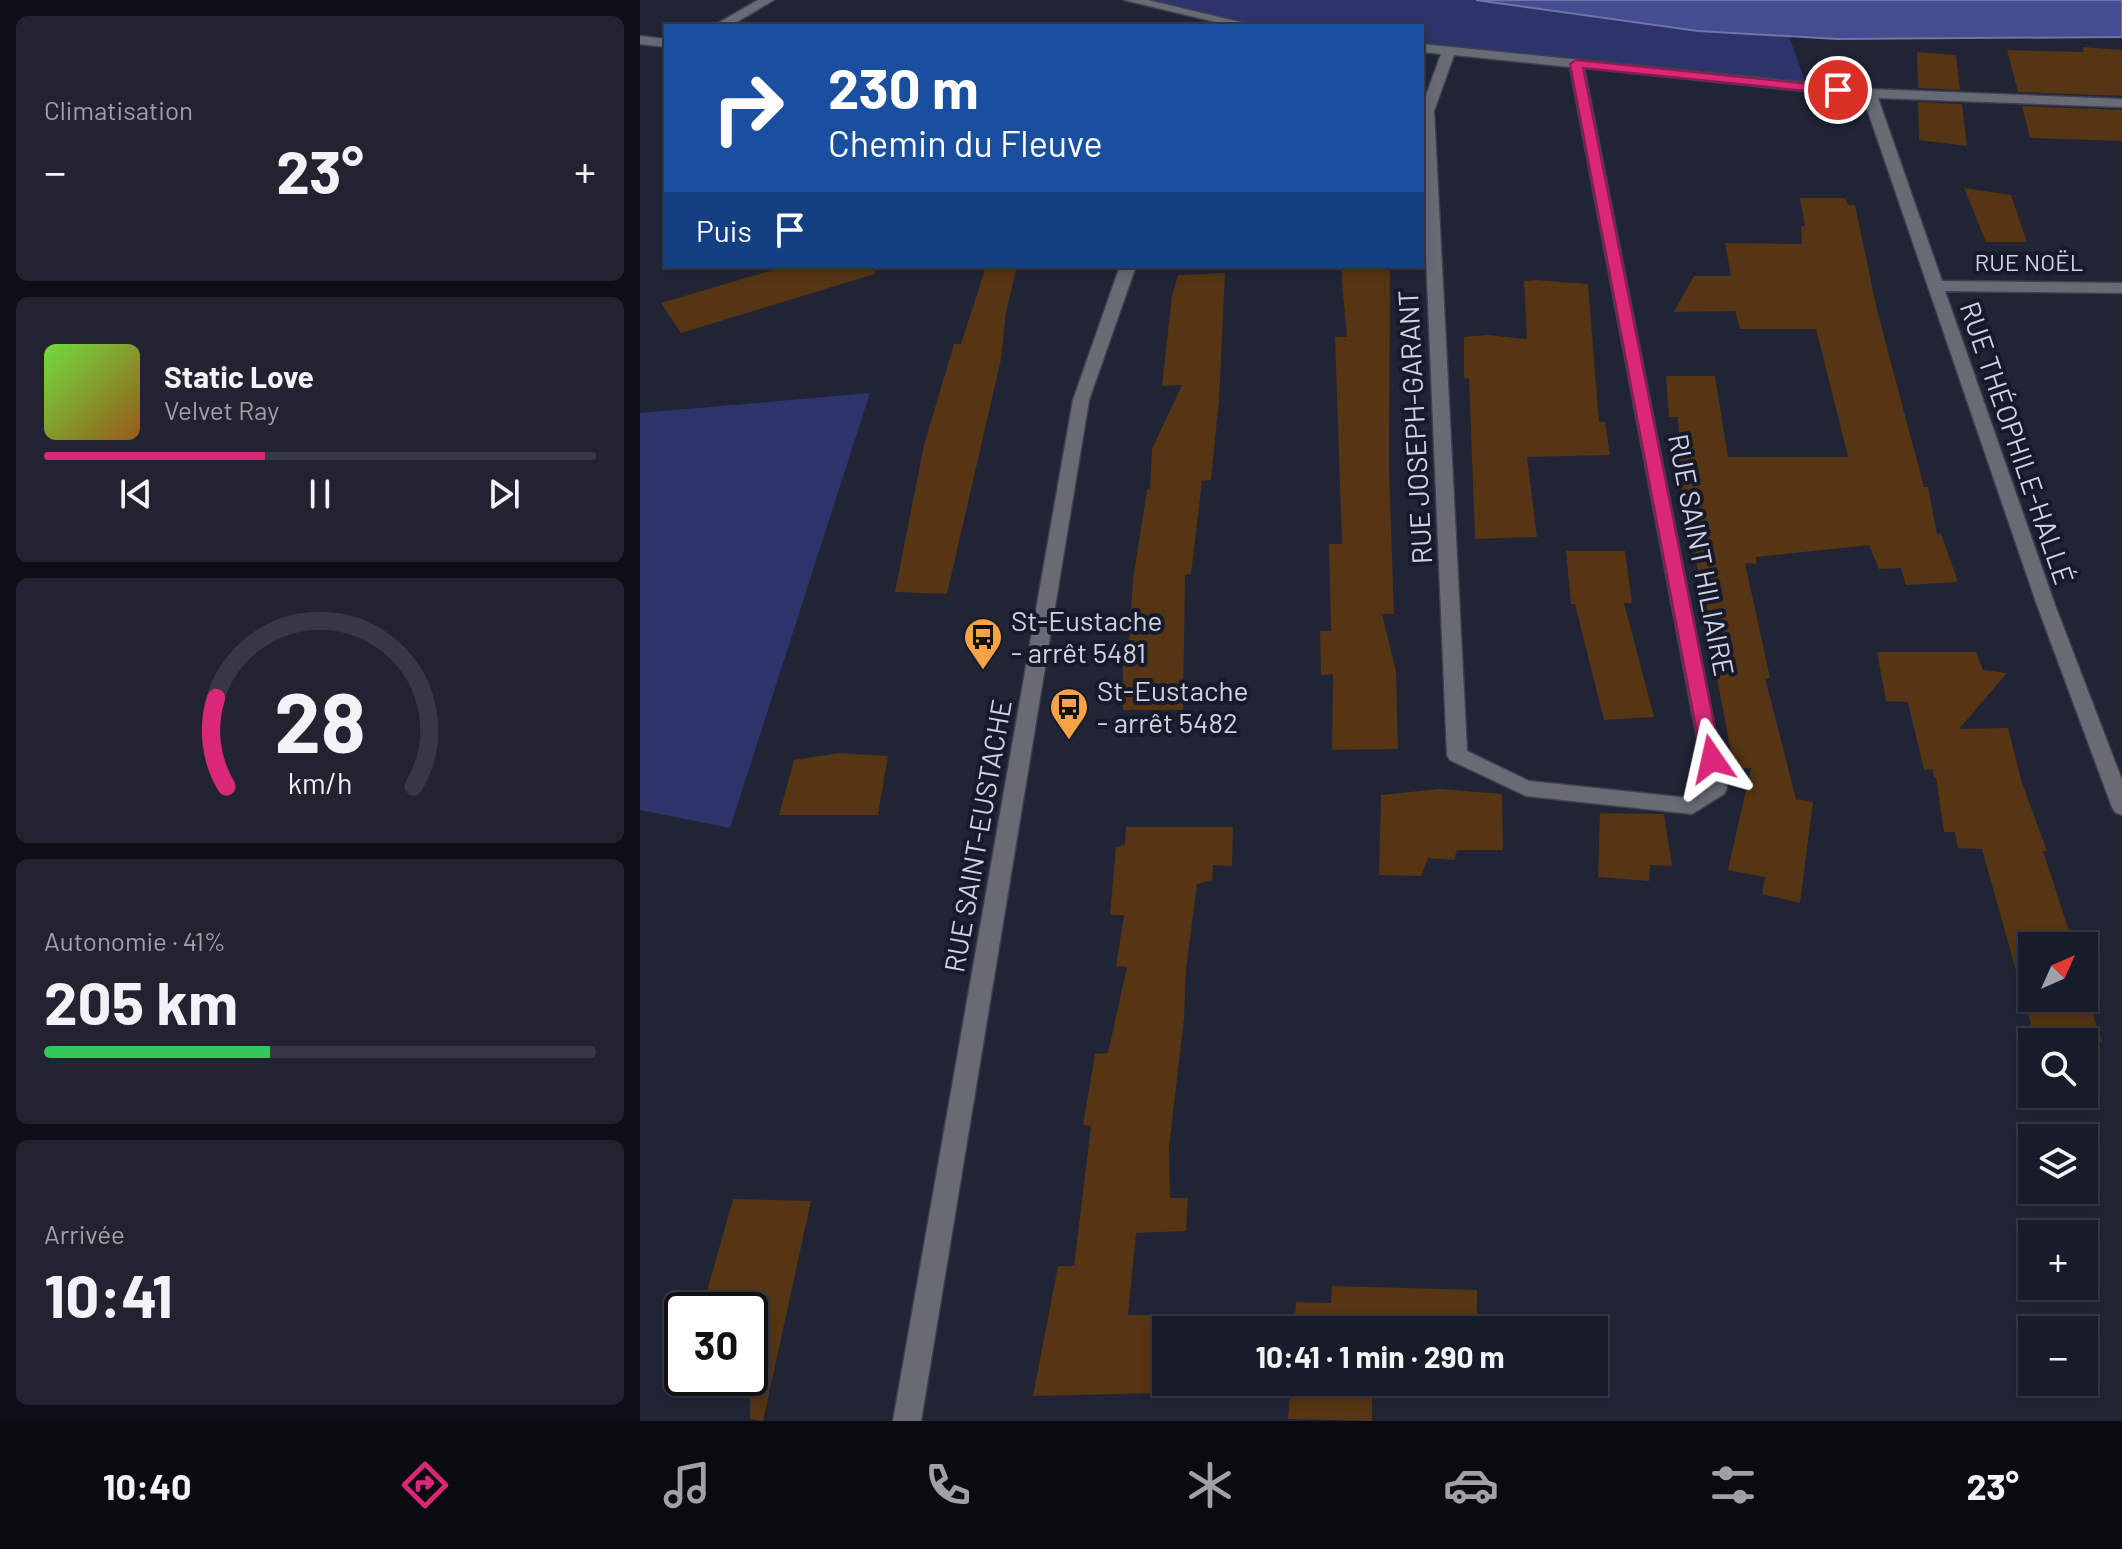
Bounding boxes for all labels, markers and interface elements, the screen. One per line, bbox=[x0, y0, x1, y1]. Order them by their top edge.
text: 230 m bbox=[828, 53, 979, 120]
icon: right bbox=[696, 56, 800, 160]
pin bbox=[1804, 56, 1872, 124]
icon: arrive bbox=[1816, 68, 1860, 112]
text: Climatisation bbox=[44, 94, 193, 125]
text: Chemin du Fleuve bbox=[828, 121, 1103, 164]
text: 23° bbox=[276, 134, 364, 206]
text: − bbox=[44, 144, 66, 197]
text: + bbox=[574, 144, 596, 197]
icon: arrive bbox=[768, 208, 812, 252]
text: Puis bbox=[696, 212, 752, 248]
street label: RUE NOËL bbox=[1975, 247, 2083, 276]
street label: RUE JOSEPH-GARANT bbox=[1390, 289, 1438, 565]
street label: RUE THÉOPHILE-HALLÉ bbox=[1954, 297, 2082, 588]
text: Static Love bbox=[164, 358, 314, 394]
text: Velvet Ray bbox=[164, 394, 279, 425]
street label: RUE SAINT HILIAIRE bbox=[1662, 431, 1742, 679]
icon: previous bbox=[114, 472, 158, 516]
icon: pause bbox=[298, 472, 342, 516]
icon: next bbox=[482, 472, 526, 516]
place label: St-Eustache - arrêt 5481 bbox=[1011, 603, 1162, 669]
bus stop icon: St-Eustache - arrêt 5481 bbox=[962, 616, 1004, 671]
text: 28 bbox=[274, 669, 366, 769]
place label: St-Eustache - arrêt 5482 bbox=[1097, 673, 1248, 739]
bus stop icon: St-Eustache - arrêt 5482 bbox=[1048, 686, 1090, 741]
street label: RUE SAINT-EUSTACHE bbox=[936, 697, 1018, 975]
position arrow bbox=[1670, 717, 1754, 801]
text: km/h bbox=[288, 765, 352, 800]
text: Autonomie · 41% bbox=[44, 925, 226, 956]
north arrow bbox=[2018, 932, 2098, 1012]
map controls bbox=[2018, 932, 2098, 1396]
text: 205 km bbox=[44, 965, 238, 1037]
button: search bbox=[2018, 1028, 2098, 1108]
button: layers bbox=[2018, 1124, 2098, 1204]
text: Arrivée bbox=[44, 1218, 125, 1249]
button: + bbox=[2018, 1220, 2098, 1300]
text: 10:41 bbox=[44, 1258, 173, 1330]
speed limit sign: 30 bbox=[664, 1292, 768, 1396]
button: − bbox=[2018, 1316, 2098, 1396]
text: 10:41 · 1 min · 290 m bbox=[1255, 1338, 1505, 1374]
icon: directions bbox=[397, 1457, 453, 1513]
icon: music bbox=[659, 1457, 715, 1513]
icon: phone bbox=[920, 1457, 976, 1513]
icon: climate bbox=[1182, 1457, 1238, 1513]
icon: car bbox=[1443, 1457, 1499, 1513]
icon: filters bbox=[1705, 1457, 1761, 1513]
text: 10:40 bbox=[103, 1464, 191, 1507]
text: 23° bbox=[1967, 1464, 2019, 1507]

